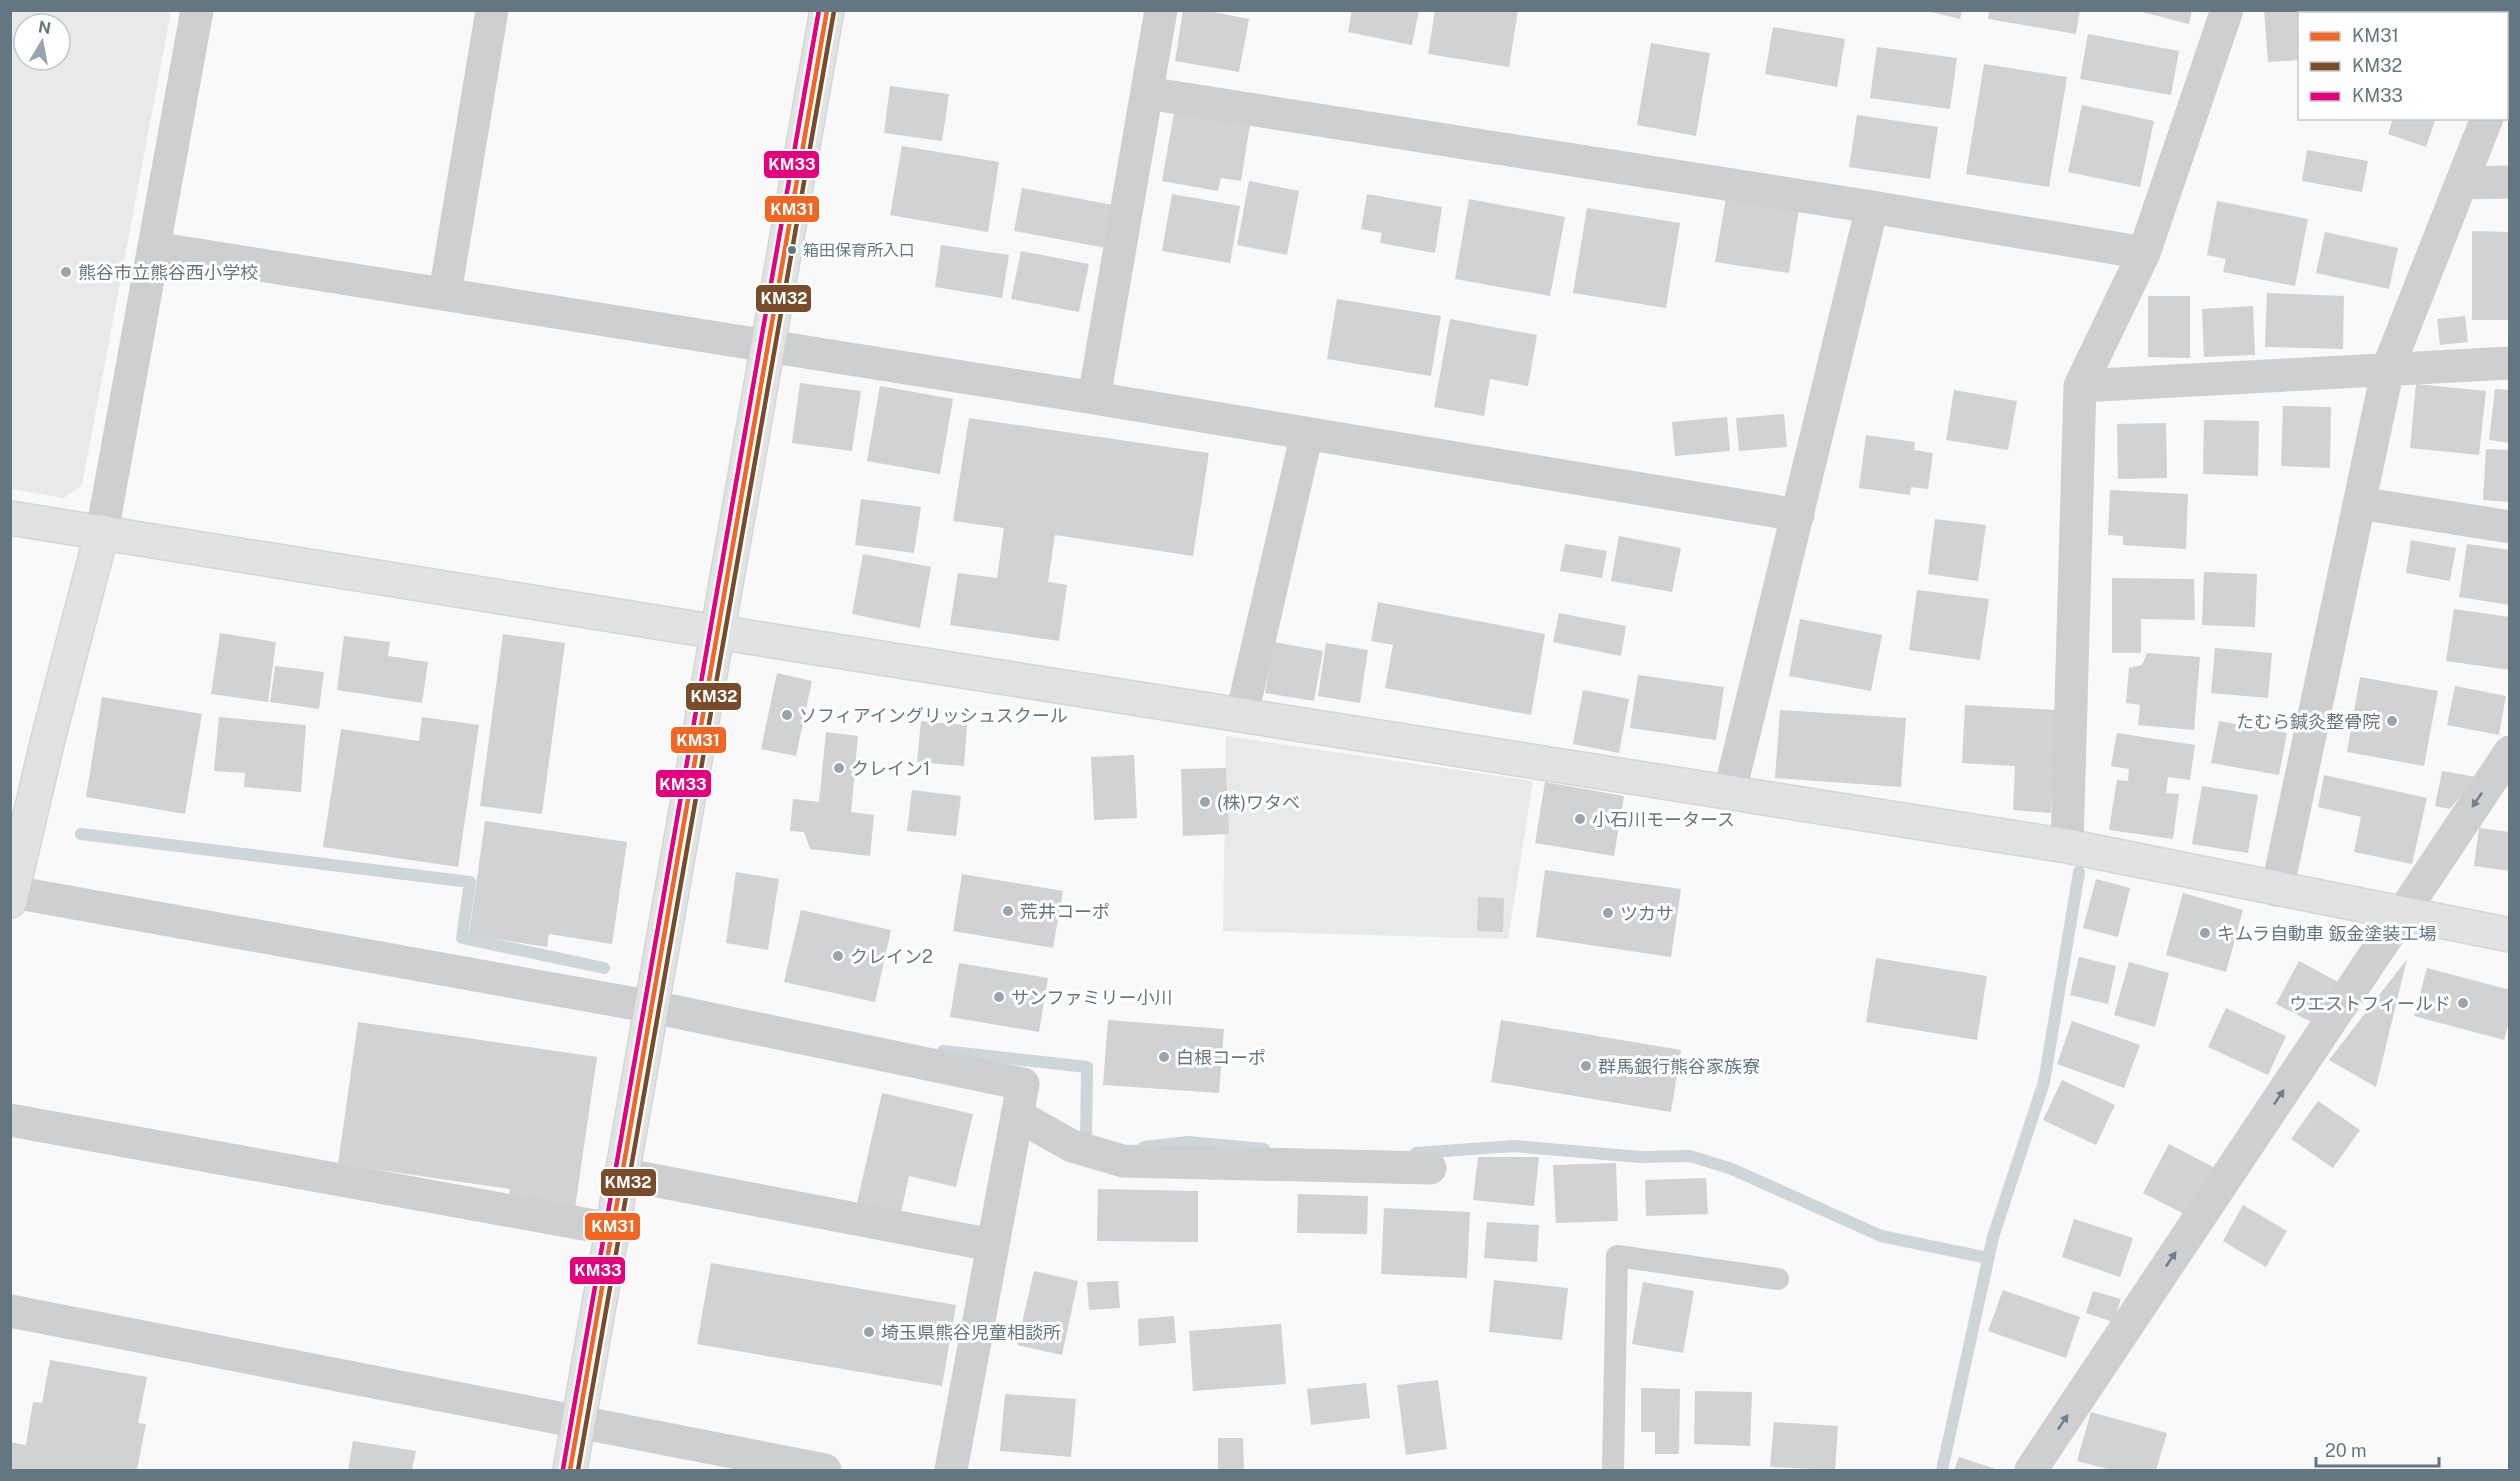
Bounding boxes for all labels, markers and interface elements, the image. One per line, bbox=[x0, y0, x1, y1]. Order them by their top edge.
north arrow bbox=[12, 12, 72, 72]
legend bbox=[2298, 12, 2508, 120]
text: N bbox=[37, 17, 52, 38]
text: KM31 bbox=[2352, 25, 2399, 46]
text: KM32 bbox=[2352, 55, 2402, 76]
text: KM33 bbox=[2352, 85, 2403, 106]
line badge: KM33 bbox=[763, 150, 820, 179]
text: KM33 bbox=[768, 155, 816, 174]
line badge: KM31 bbox=[764, 195, 820, 223]
text: KM31 bbox=[770, 200, 814, 219]
place label: 箱田保育所入口 bbox=[803, 241, 915, 260]
marker: 箱田保育所入口 bbox=[786, 244, 798, 256]
place label: 熊谷市立熊谷西小学校 bbox=[78, 262, 258, 283]
marker: 熊谷市立熊谷西小学校 bbox=[59, 265, 73, 279]
line badge: KM32 bbox=[755, 284, 812, 313]
text: KM32 bbox=[761, 289, 807, 308]
line badge: KM32 bbox=[685, 682, 742, 711]
text: KM32 bbox=[691, 687, 737, 706]
place label: ソフィアイングリッシュスクール bbox=[799, 705, 1068, 726]
marker: ソフィアイングリッシュスクール bbox=[780, 708, 794, 722]
place label: たむら鍼灸整骨院 bbox=[2236, 711, 2380, 732]
marker: たむら鍼灸整骨院 bbox=[2385, 714, 2399, 728]
line badge: KM31 bbox=[670, 726, 727, 754]
text: KM31 bbox=[676, 731, 720, 750]
place label: クレイン1 bbox=[851, 758, 930, 779]
marker: クレイン1 bbox=[832, 761, 846, 775]
line badge: KM33 bbox=[655, 769, 712, 798]
text: KM33 bbox=[659, 775, 707, 794]
place label: (株)ワタベ bbox=[1217, 792, 1300, 813]
one-way arrow bbox=[2471, 792, 2483, 808]
marker: (株)ワタベ bbox=[1198, 795, 1212, 809]
place label: 小石川モータース bbox=[1592, 809, 1735, 830]
marker: 小石川モータース bbox=[1573, 812, 1587, 826]
place label: 荒井コーポ bbox=[1020, 901, 1110, 922]
place label: ツカサ bbox=[1620, 903, 1674, 924]
marker: 荒井コーポ bbox=[1001, 904, 1015, 918]
marker: ツカサ bbox=[1601, 906, 1615, 920]
place label: キムラ自動車 鈑金塗装工場 bbox=[2217, 923, 2436, 944]
marker: キムラ自動車 鈑金塗装工場 bbox=[2198, 926, 2212, 940]
place label: クレイン2 bbox=[850, 946, 933, 967]
marker: クレイン2 bbox=[831, 949, 845, 963]
place label: サンファミリー小川 bbox=[1011, 987, 1172, 1008]
marker: サンファミリー小川 bbox=[992, 990, 1006, 1004]
place label: ウエストフィールド bbox=[2289, 993, 2451, 1014]
marker: ウエストフィールド bbox=[2456, 996, 2470, 1010]
place label: 白根コーポ bbox=[1176, 1047, 1266, 1068]
marker: 白根コーポ bbox=[1157, 1050, 1171, 1064]
place label: 群馬銀行熊谷家族寮 bbox=[1598, 1056, 1760, 1077]
marker: 群馬銀行熊谷家族寮 bbox=[1579, 1059, 1593, 1073]
one-way arrow bbox=[2273, 1089, 2284, 1105]
line badge: KM32 bbox=[600, 1168, 657, 1197]
text: KM32 bbox=[605, 1173, 651, 1192]
line badge: KM31 bbox=[584, 1212, 641, 1241]
text: KM31 bbox=[591, 1217, 635, 1236]
one-way arrow bbox=[2165, 1252, 2177, 1268]
line badge: KM33 bbox=[569, 1256, 626, 1285]
text: KM33 bbox=[574, 1261, 622, 1280]
place label: 埼玉県熊谷児童相談所 bbox=[881, 1322, 1061, 1343]
marker: 埼玉県熊谷児童相談所 bbox=[862, 1325, 876, 1339]
one-way arrow bbox=[2057, 1414, 2068, 1430]
scale bar bbox=[2316, 1430, 2439, 1468]
text: 20 m bbox=[2325, 1440, 2367, 1461]

